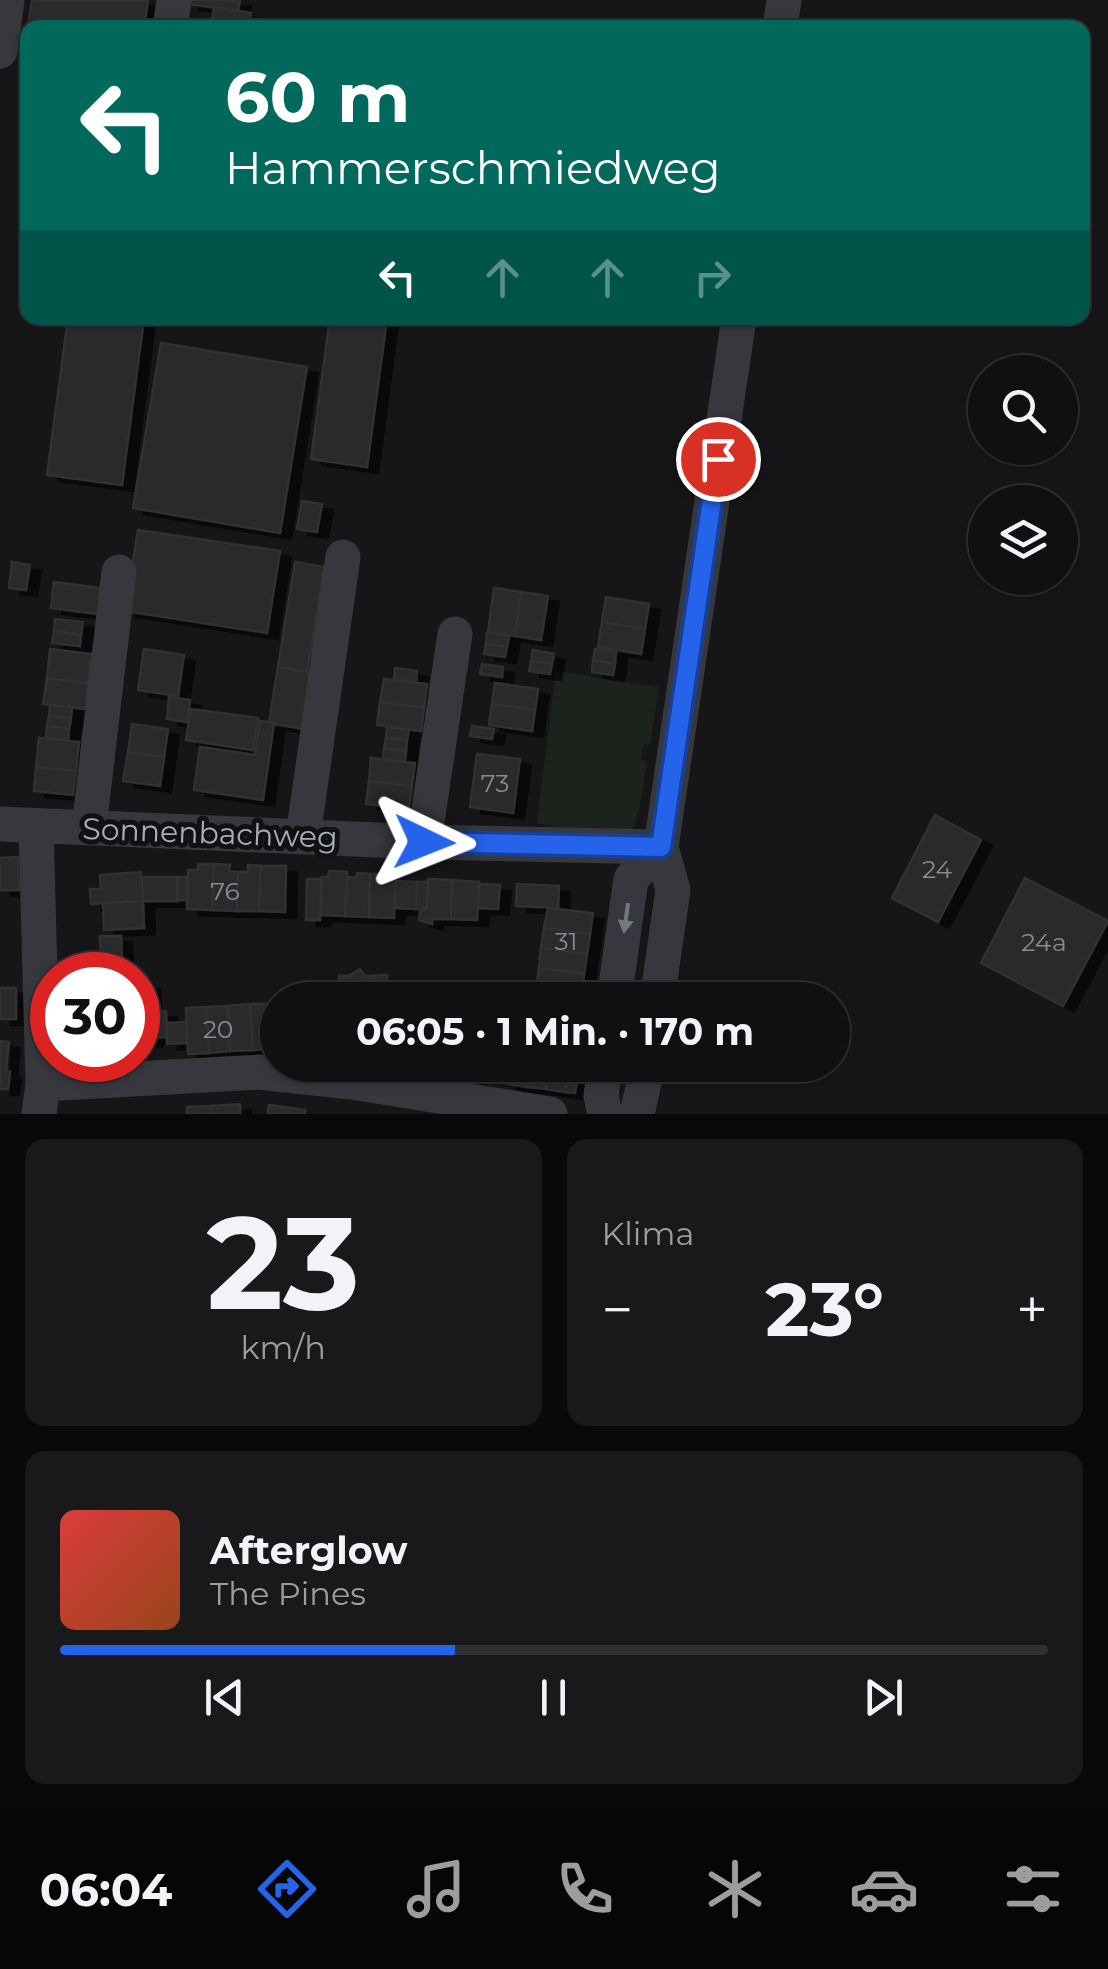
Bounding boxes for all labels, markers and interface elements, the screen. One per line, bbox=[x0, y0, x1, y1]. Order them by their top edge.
text: 60 m bbox=[225, 54, 410, 140]
icon: left bbox=[60, 60, 190, 190]
text: Hammerschmiedweg bbox=[225, 140, 721, 195]
icon: left bbox=[370, 250, 425, 305]
icon: ahead bbox=[475, 250, 530, 305]
icon: ahead bbox=[580, 250, 635, 305]
icon: right bbox=[685, 250, 740, 305]
map controls bbox=[968, 355, 1078, 595]
button: search bbox=[968, 355, 1078, 465]
pin bbox=[676, 417, 761, 502]
icon: arrive bbox=[691, 432, 746, 487]
button: layers bbox=[968, 485, 1078, 595]
house number: 73 bbox=[481, 768, 509, 798]
position arrow bbox=[372, 790, 476, 894]
street label: Sonnenbachweg bbox=[82, 810, 338, 856]
house number: 24 bbox=[922, 854, 953, 884]
house number: 76 bbox=[210, 876, 240, 906]
one-way arrow bbox=[617, 903, 633, 934]
house number: 31 bbox=[554, 926, 578, 956]
house number: 24a bbox=[1021, 927, 1067, 957]
speed limit sign: 30 bbox=[30, 952, 160, 1082]
text: 06:05 · 1 Min. · 170 m bbox=[356, 1008, 754, 1055]
house number: 20 bbox=[203, 1014, 233, 1044]
text: 23 bbox=[206, 1183, 360, 1342]
text: Klima bbox=[602, 1214, 694, 1253]
text: 23° bbox=[765, 1263, 884, 1355]
text: − bbox=[602, 1276, 633, 1343]
text: + bbox=[1016, 1276, 1048, 1343]
text: km/h bbox=[241, 1328, 326, 1367]
text: Afterglow bbox=[210, 1527, 408, 1574]
text: The Pines bbox=[210, 1574, 366, 1613]
icon: previous bbox=[197, 1670, 252, 1725]
icon: pause bbox=[526, 1670, 581, 1725]
icon: next bbox=[856, 1670, 911, 1725]
icon: directions bbox=[252, 1854, 322, 1924]
icon: music bbox=[401, 1854, 471, 1924]
icon: phone bbox=[550, 1854, 620, 1924]
icon: climate bbox=[700, 1854, 770, 1924]
icon: car bbox=[849, 1854, 919, 1924]
icon: filters bbox=[998, 1854, 1068, 1924]
text: 06:04 bbox=[40, 1862, 172, 1917]

